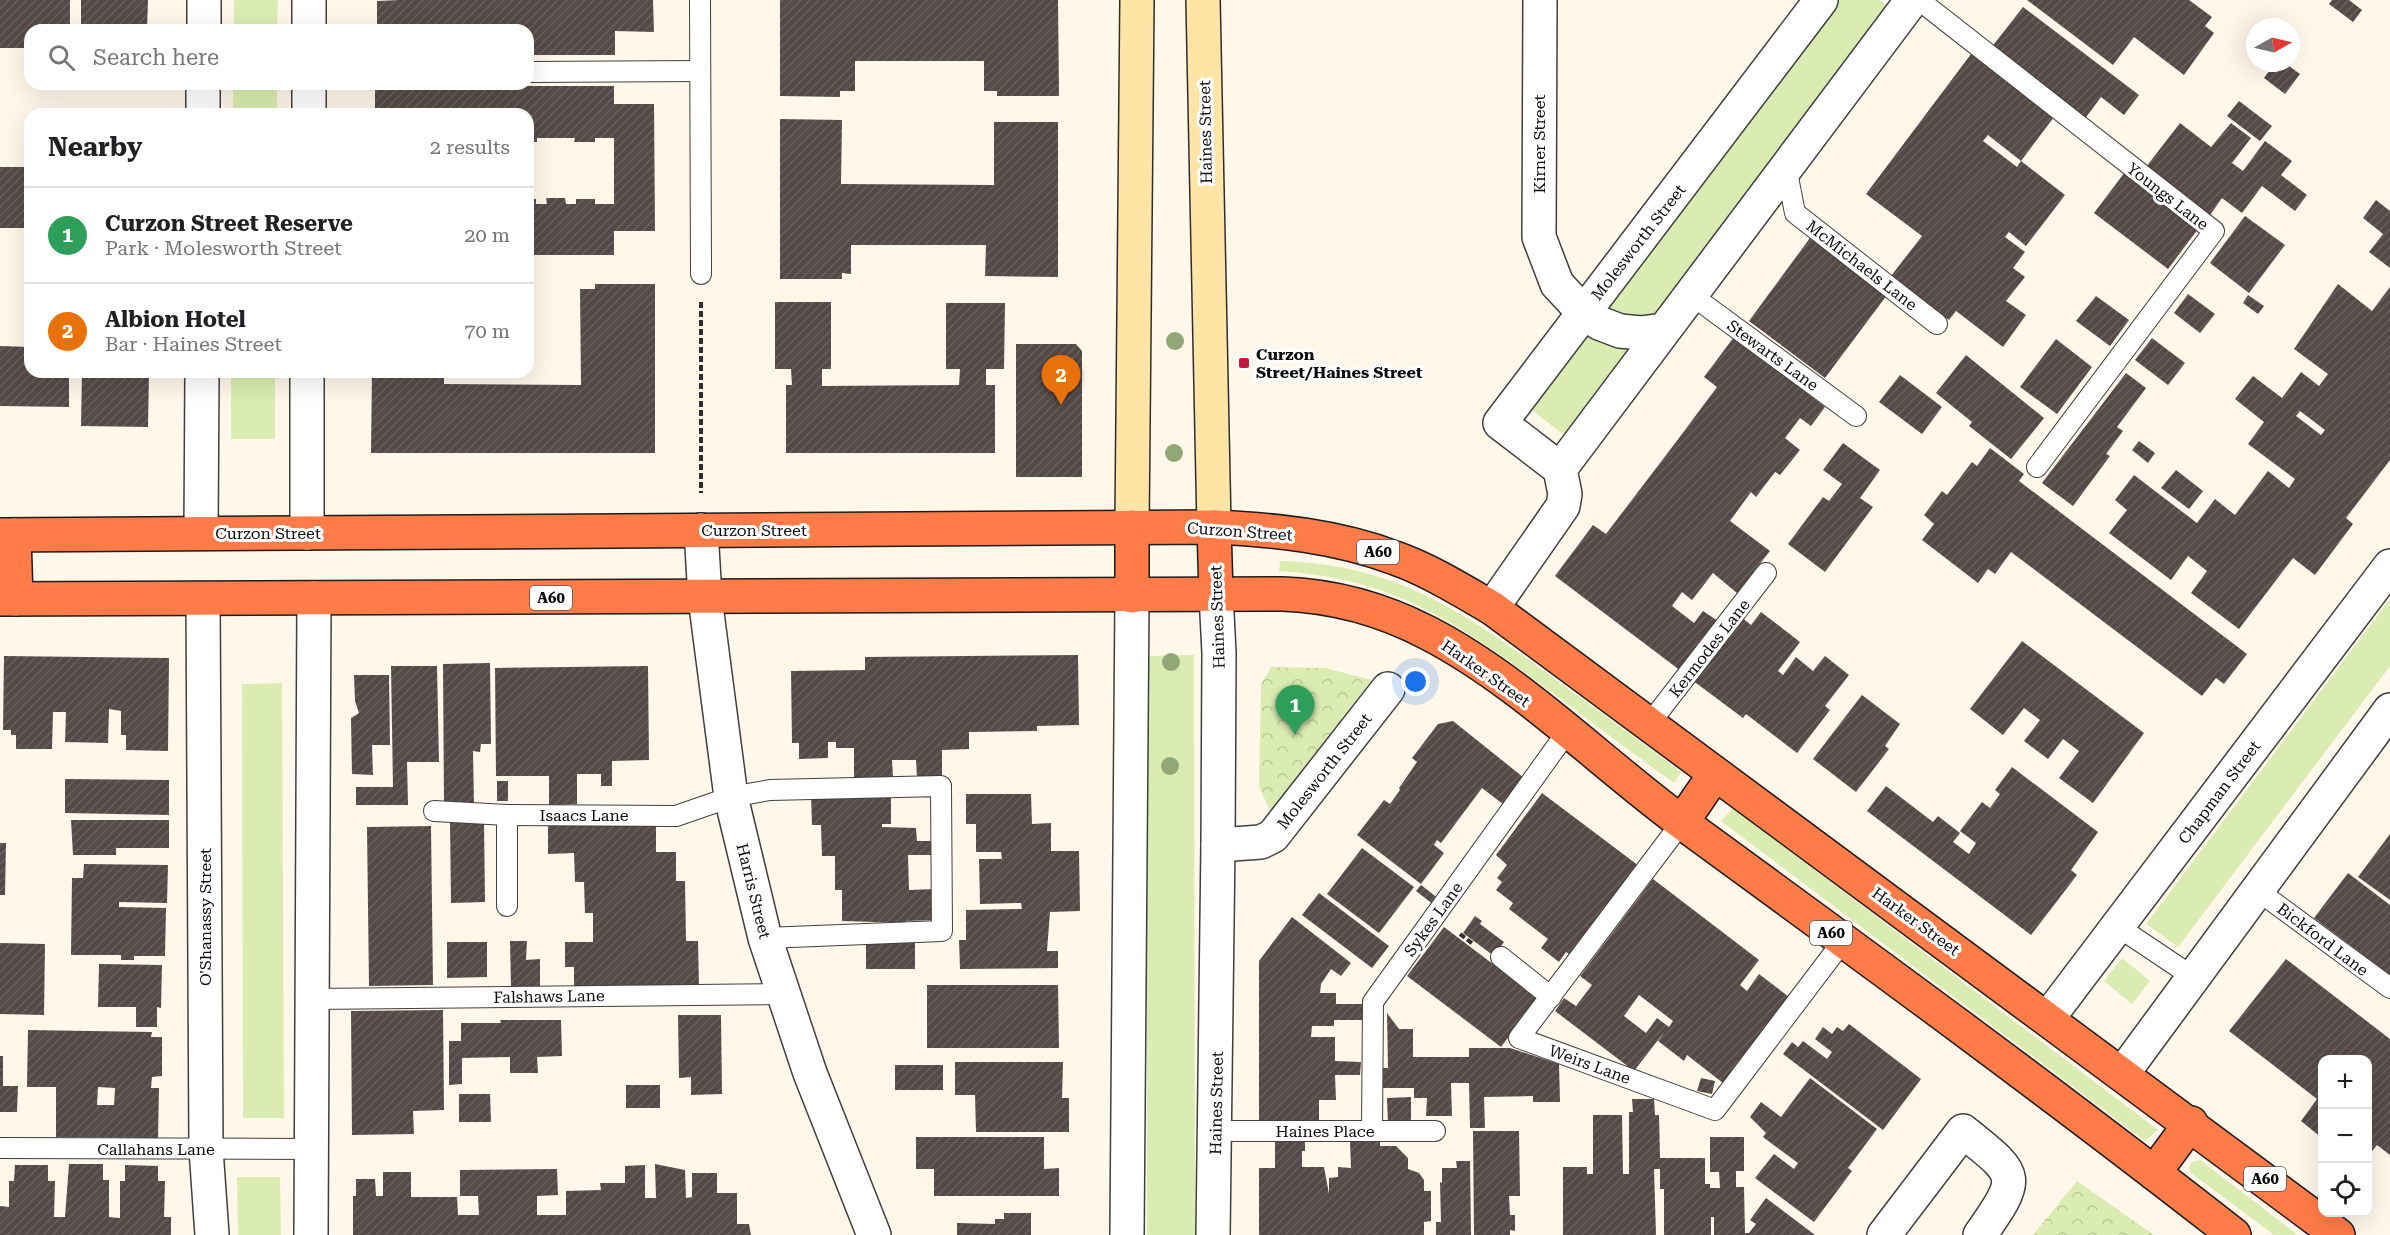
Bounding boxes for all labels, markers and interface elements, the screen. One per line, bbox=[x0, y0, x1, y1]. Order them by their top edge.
north arrow bbox=[2246, 18, 2300, 72]
search box bbox=[24, 24, 534, 90]
icon: search bbox=[45, 41, 78, 74]
text: Search here bbox=[93, 45, 219, 70]
street label: Haines Street bbox=[1195, 80, 1216, 184]
street label: Kirner Street bbox=[1530, 95, 1549, 193]
text: Nearby bbox=[48, 132, 142, 162]
text: 2 results bbox=[430, 135, 510, 159]
street label: Youngs Lane bbox=[2123, 159, 2212, 234]
street label: Molesworth Street bbox=[1587, 181, 1690, 304]
text: Curzon Street Reserve bbox=[105, 211, 353, 236]
street label: McMichaels Lane bbox=[1803, 216, 1921, 315]
text: 1 bbox=[62, 223, 73, 247]
text: 20 m bbox=[464, 223, 510, 247]
text: Park · Molesworth Street bbox=[105, 236, 342, 260]
text: Albion Hotel bbox=[105, 307, 246, 332]
street label: Stewarts Lane bbox=[1723, 316, 1822, 395]
text: 2 bbox=[62, 319, 73, 343]
text: 70 m bbox=[464, 319, 510, 343]
text: Bar · Haines Street bbox=[105, 332, 282, 356]
place label: Curzon Street/Haines Street bbox=[1256, 345, 1423, 382]
pin: 2 bbox=[1042, 356, 1080, 405]
marker: Curzon Street/Haines Street bbox=[1237, 356, 1251, 370]
street label: Curzon Street bbox=[1187, 518, 1293, 545]
street label: Curzon Street bbox=[701, 521, 807, 540]
street label: Curzon Street bbox=[215, 524, 321, 543]
road number: A60 bbox=[1357, 540, 1399, 564]
street label: Haines Street bbox=[1206, 565, 1229, 669]
road number: A60 bbox=[530, 586, 572, 610]
street label: Kermodes Lane bbox=[1665, 595, 1754, 701]
street label: Harker Street bbox=[1438, 636, 1534, 711]
your location bbox=[1401, 667, 1430, 696]
pin: 1 bbox=[1276, 686, 1314, 735]
street label: Molesworth Street bbox=[1273, 710, 1376, 833]
street label: Chapman Street bbox=[2174, 737, 2264, 848]
street label: Isaacs Lane bbox=[539, 806, 629, 825]
street label: Harris Street bbox=[732, 841, 775, 941]
street label: O'Shanassy Street bbox=[196, 848, 215, 986]
street label: Sykes Lane bbox=[1400, 878, 1467, 960]
street label: Harker Street bbox=[1868, 883, 1963, 959]
street label: Bickford Lane bbox=[2273, 899, 2372, 980]
road number: A60 bbox=[1810, 921, 1852, 945]
street label: Falshaws Lane bbox=[493, 986, 605, 1007]
street label: Weirs Lane bbox=[1546, 1041, 1633, 1088]
street label: Haines Street bbox=[1206, 1051, 1227, 1155]
map controls bbox=[2318, 1055, 2372, 1217]
button: + bbox=[2318, 1055, 2372, 1109]
button: − bbox=[2318, 1109, 2372, 1163]
street label: Haines Place bbox=[1275, 1122, 1375, 1141]
street label: Callahans Lane bbox=[97, 1140, 215, 1159]
button: locate bbox=[2318, 1163, 2372, 1217]
road number: A60 bbox=[2244, 1167, 2286, 1191]

